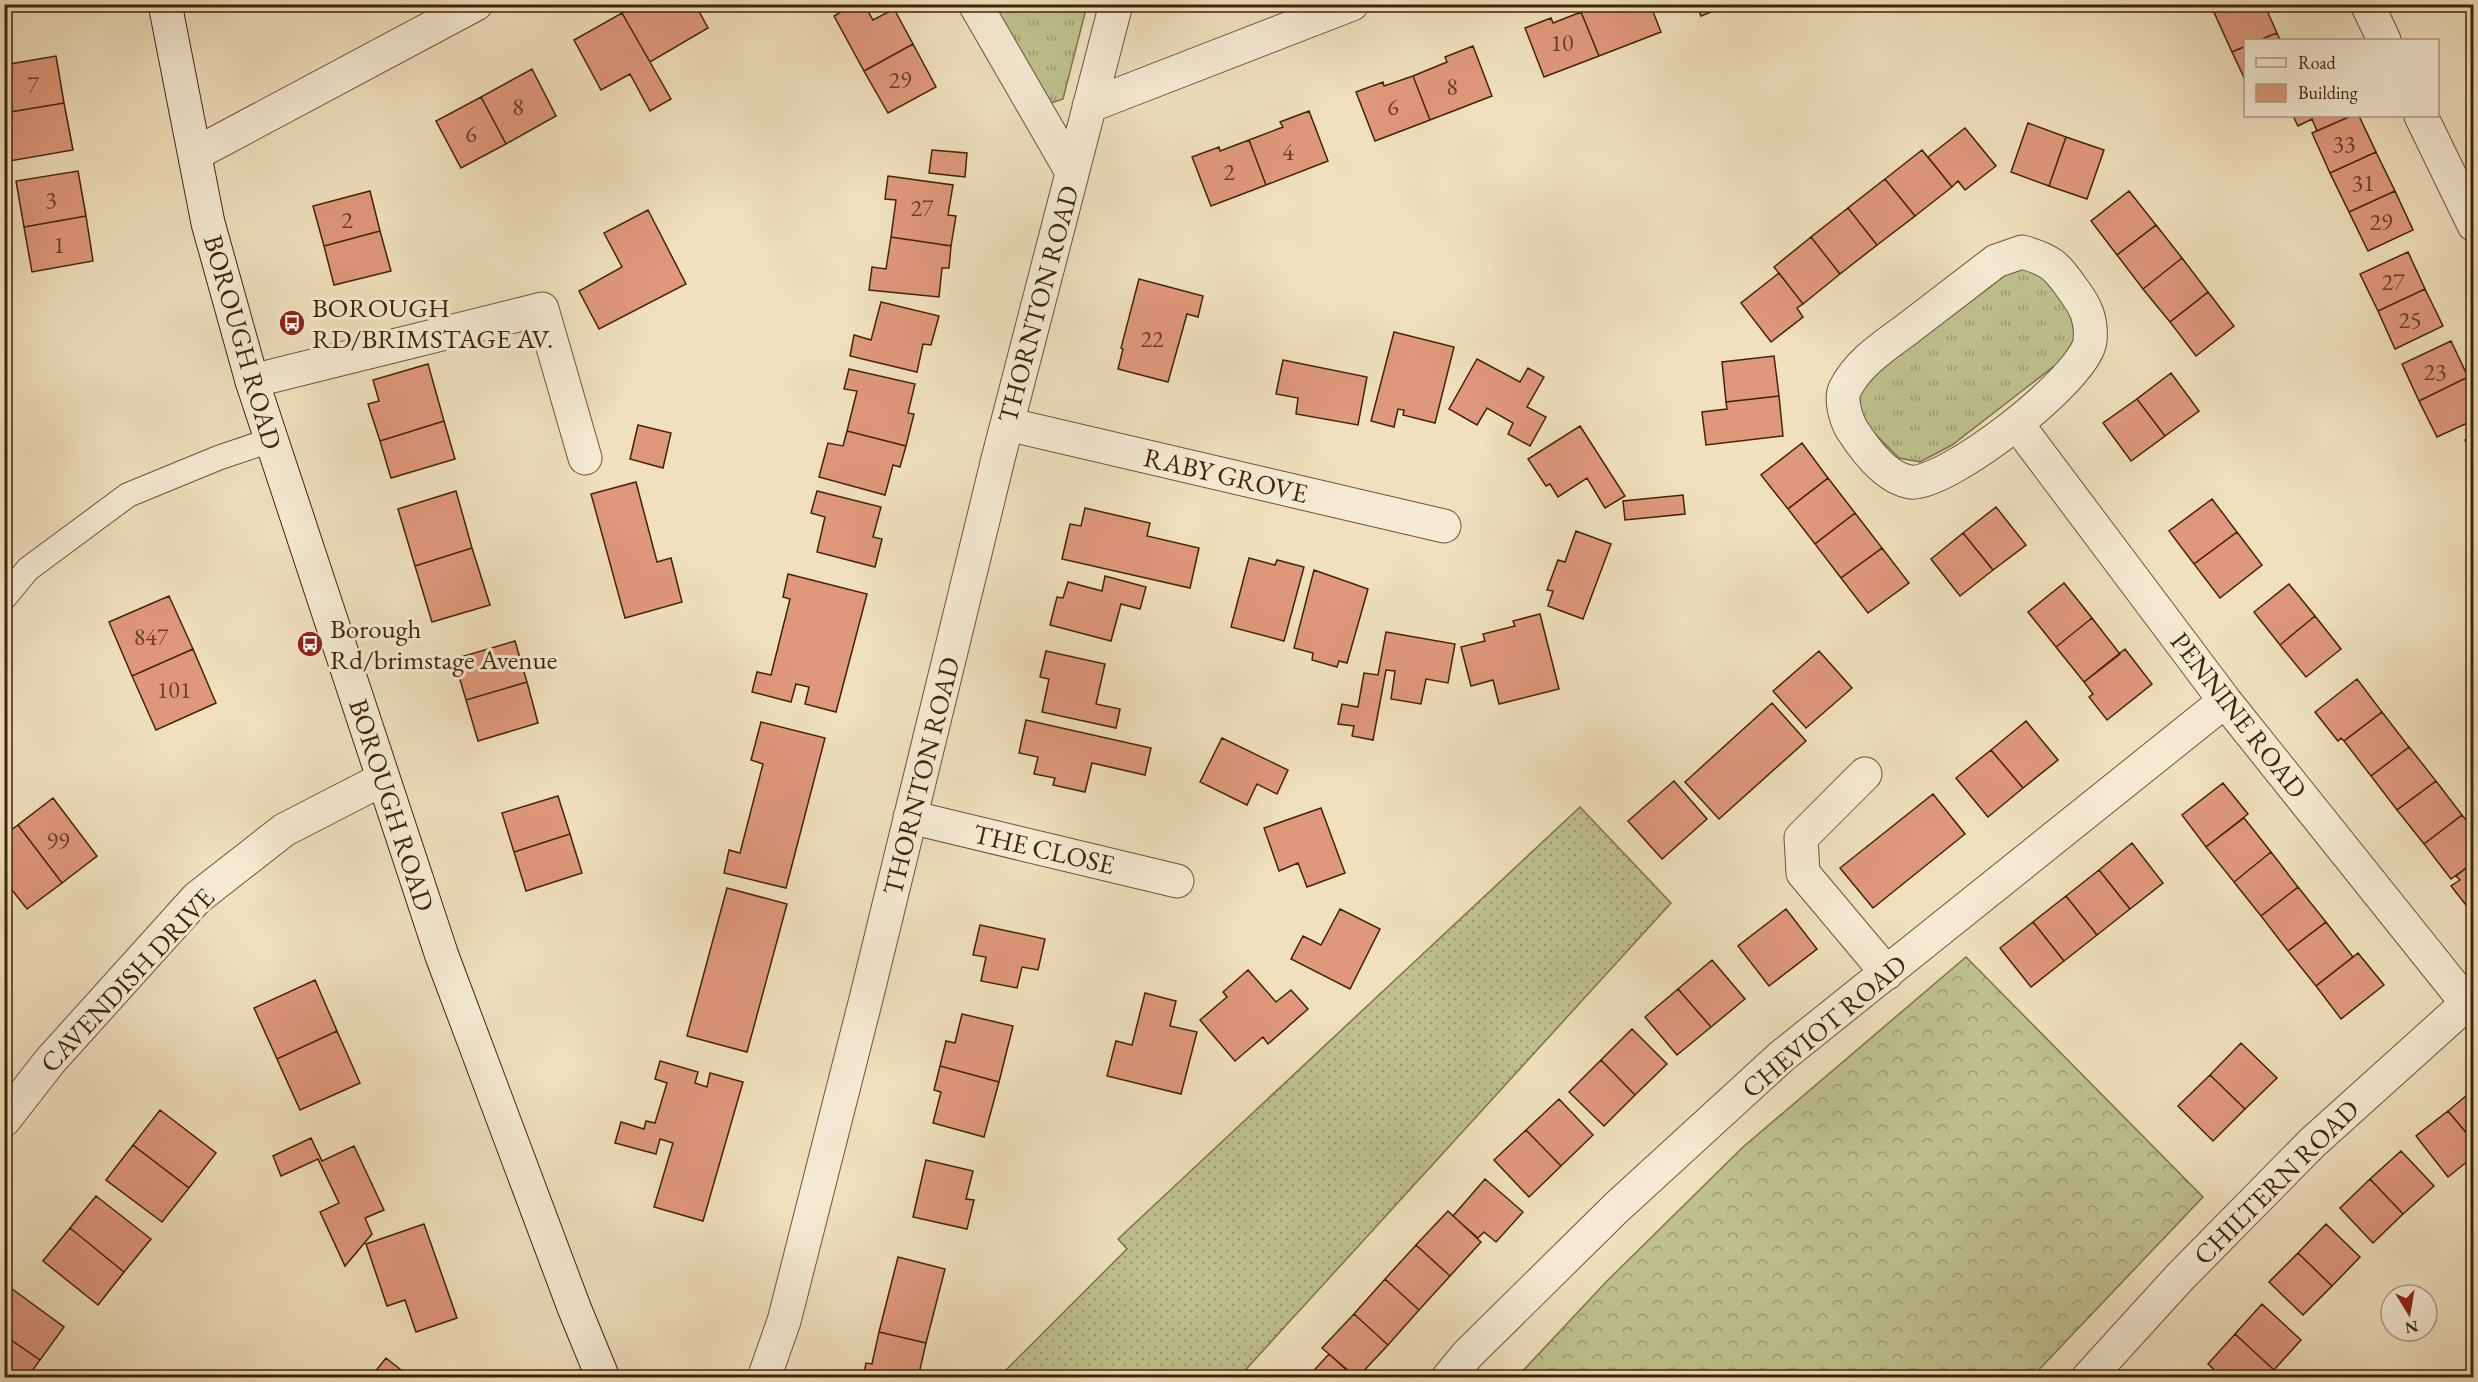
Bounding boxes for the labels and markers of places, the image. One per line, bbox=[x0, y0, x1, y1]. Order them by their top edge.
place label: BOROUGH RD/BRIMSTAGE AV. bbox=[312, 290, 553, 356]
bus stop icon: BOROUGH RD/BRIMSTAGE AV. bbox=[277, 308, 307, 338]
place label: Borough Rd/brimstage Avenue bbox=[330, 611, 557, 677]
bus stop icon: Borough Rd/brimstage Avenue bbox=[295, 629, 325, 659]

